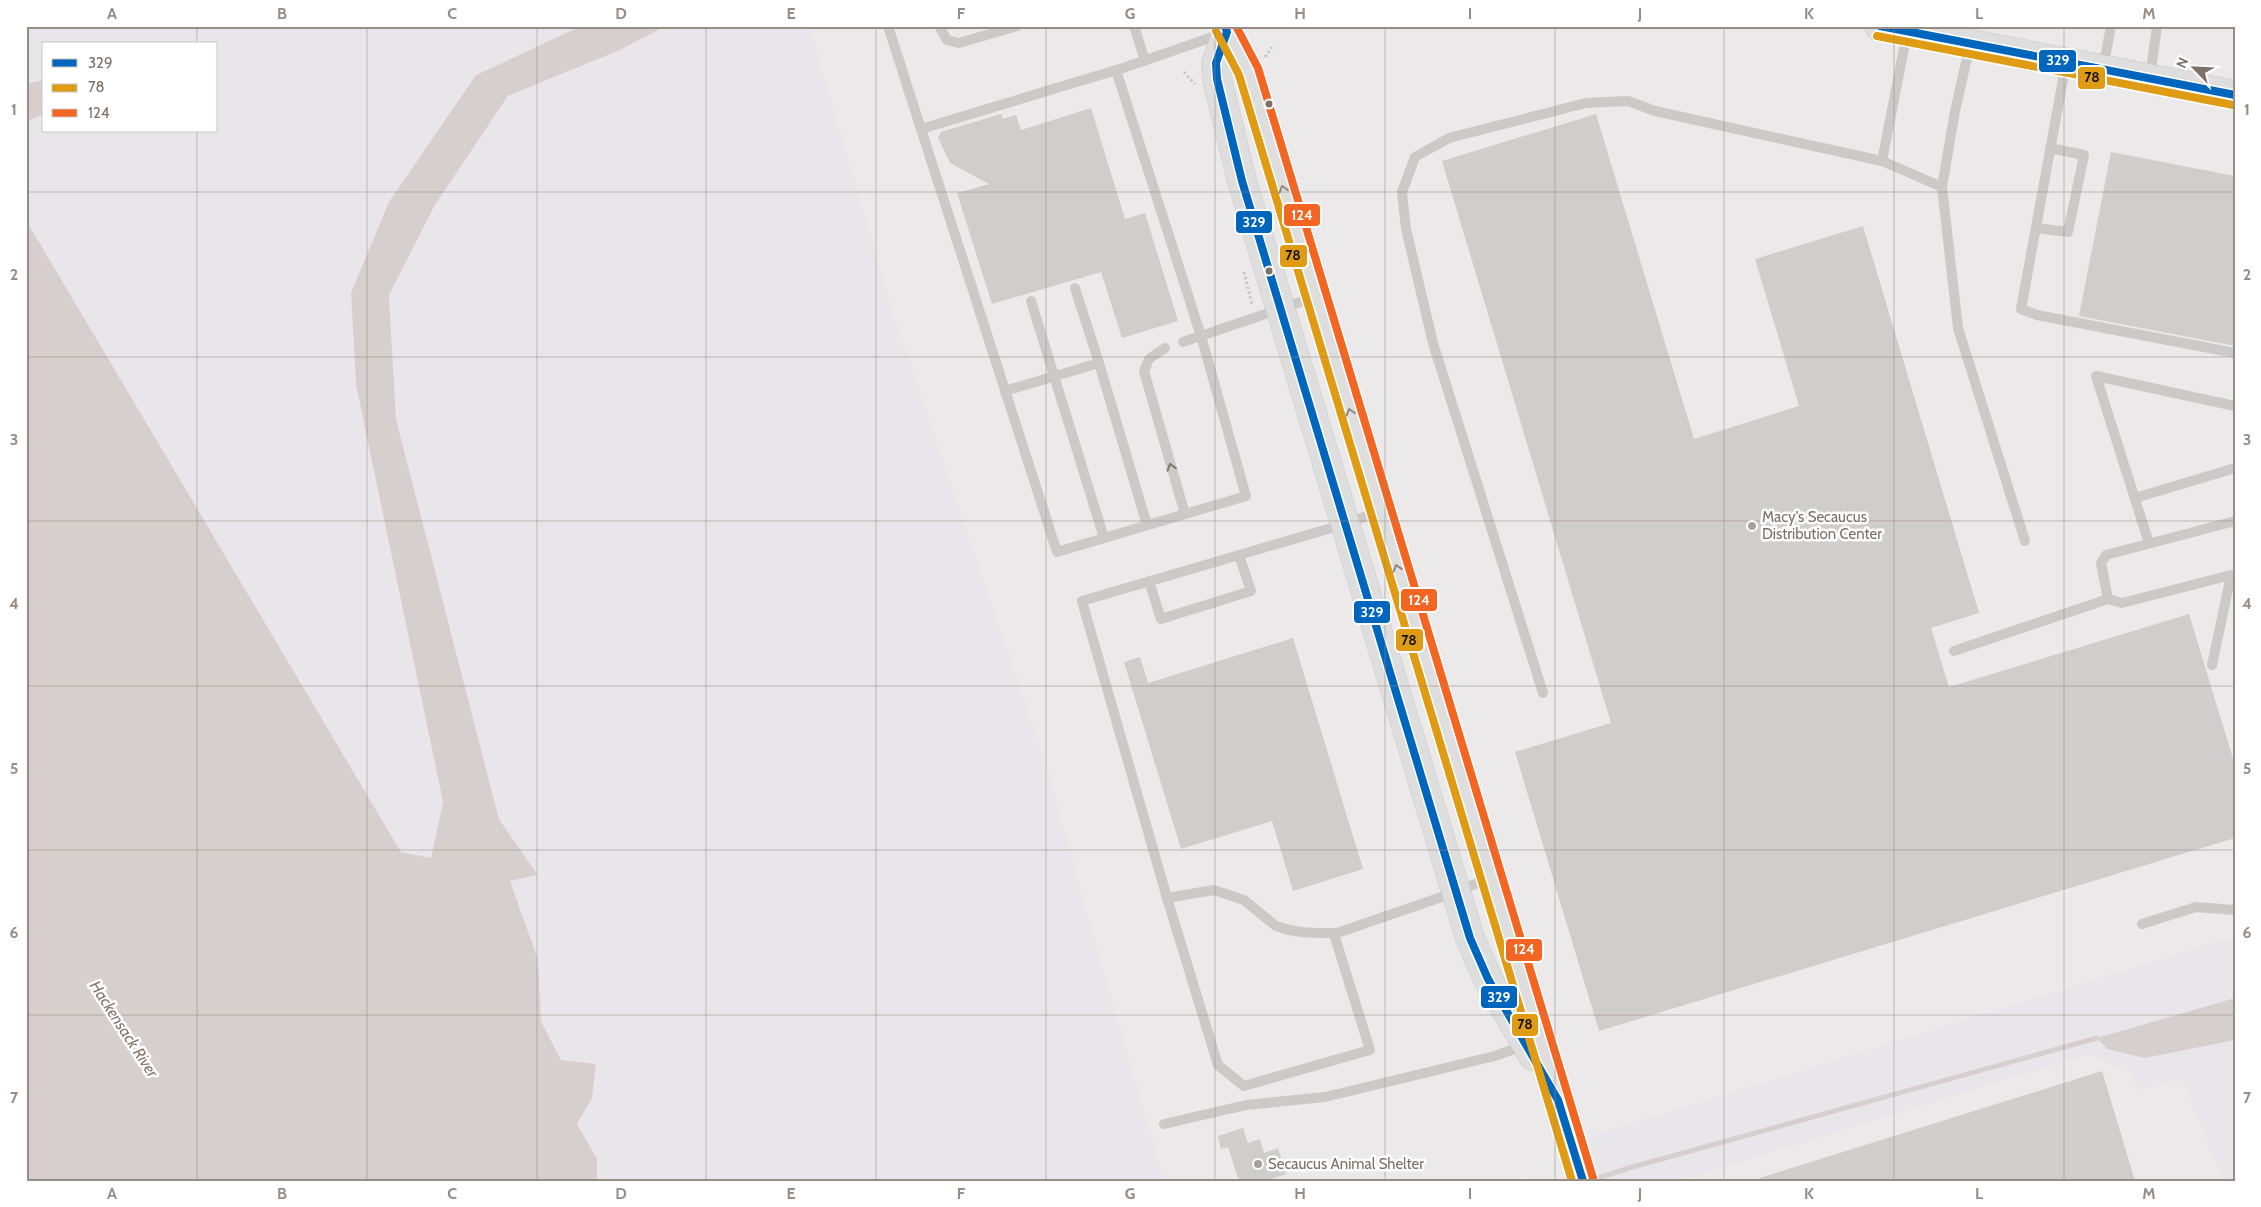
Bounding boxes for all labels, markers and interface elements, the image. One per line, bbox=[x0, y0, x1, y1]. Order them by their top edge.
text: A bbox=[107, 4, 117, 23]
text: B bbox=[277, 4, 287, 23]
text: C bbox=[447, 4, 457, 23]
text: D bbox=[615, 4, 627, 23]
text: E bbox=[786, 4, 796, 23]
text: F bbox=[957, 4, 966, 23]
text: G bbox=[1125, 4, 1135, 23]
text: H bbox=[1294, 4, 1306, 23]
text: I bbox=[1468, 4, 1472, 23]
text: J bbox=[1637, 4, 1642, 23]
text: K bbox=[1804, 4, 1814, 23]
text: L bbox=[1975, 4, 1983, 23]
text: M bbox=[2142, 4, 2156, 23]
legend bbox=[42, 42, 218, 132]
north arrow bbox=[2168, 42, 2218, 92]
line badge: 329 bbox=[2038, 49, 2077, 73]
text: 329 bbox=[2047, 51, 2070, 69]
text: 329 bbox=[88, 54, 113, 72]
text: N bbox=[2172, 55, 2192, 71]
line badge: 78 bbox=[2077, 66, 2106, 90]
text: 78 bbox=[2084, 68, 2100, 86]
text: 78 bbox=[88, 78, 105, 96]
unlabelled marker bbox=[1264, 99, 1274, 109]
text: 1 bbox=[11, 100, 17, 119]
text: 1 bbox=[2244, 100, 2250, 119]
text: 124 bbox=[88, 104, 110, 122]
one-way arrow bbox=[1279, 186, 1289, 194]
line badge: 124 bbox=[1283, 203, 1321, 227]
text: 124 bbox=[1291, 206, 1313, 224]
line badge: 329 bbox=[1235, 210, 1273, 234]
text: 329 bbox=[1243, 213, 1266, 231]
line badge: 78 bbox=[1279, 244, 1308, 268]
text: 78 bbox=[1285, 246, 1301, 264]
text: 2 bbox=[10, 265, 18, 284]
text: 2 bbox=[2243, 265, 2251, 284]
unlabelled marker bbox=[1264, 266, 1274, 276]
one-way arrow bbox=[1346, 408, 1356, 417]
text: 3 bbox=[10, 430, 18, 449]
text: 3 bbox=[2243, 430, 2251, 449]
one-way arrow bbox=[1167, 463, 1177, 471]
place label: Macy's Secaucus Distribution Center bbox=[1762, 508, 1882, 543]
marker: Macy's Secaucus Distribution Center bbox=[1746, 520, 1758, 532]
one-way arrow bbox=[1393, 564, 1403, 572]
line badge: 124 bbox=[1400, 588, 1438, 612]
text: 124 bbox=[1408, 591, 1430, 609]
text: 4 bbox=[9, 594, 19, 613]
text: 4 bbox=[2242, 594, 2252, 613]
line badge: 329 bbox=[1353, 600, 1391, 624]
text: 329 bbox=[1361, 603, 1384, 621]
line badge: 78 bbox=[1395, 628, 1424, 652]
text: 78 bbox=[1401, 631, 1417, 649]
text: 5 bbox=[10, 759, 18, 778]
text: 5 bbox=[2243, 759, 2251, 778]
text: 6 bbox=[10, 923, 19, 942]
text: 6 bbox=[2243, 923, 2252, 942]
line badge: 124 bbox=[1505, 938, 1543, 962]
text: 124 bbox=[1513, 940, 1535, 958]
water label: Hackensack River bbox=[86, 977, 163, 1082]
line badge: 329 bbox=[1480, 985, 1518, 1009]
text: 329 bbox=[1488, 988, 1511, 1006]
line badge: 78 bbox=[1511, 1013, 1539, 1037]
text: 78 bbox=[1517, 1015, 1533, 1033]
text: 7 bbox=[10, 1088, 19, 1107]
text: 7 bbox=[2243, 1088, 2252, 1107]
place label: Secaucus Animal Shelter bbox=[1268, 1155, 1424, 1173]
marker: Secaucus Animal Shelter bbox=[1252, 1158, 1264, 1170]
text: A bbox=[107, 1184, 117, 1203]
text: B bbox=[277, 1184, 287, 1203]
text: C bbox=[447, 1184, 457, 1203]
text: D bbox=[615, 1184, 627, 1203]
text: E bbox=[786, 1184, 796, 1203]
text: F bbox=[957, 1184, 966, 1203]
text: G bbox=[1125, 1184, 1135, 1203]
text: H bbox=[1294, 1184, 1306, 1203]
text: I bbox=[1468, 1184, 1472, 1203]
text: J bbox=[1637, 1184, 1642, 1203]
text: K bbox=[1804, 1184, 1814, 1203]
text: L bbox=[1975, 1184, 1983, 1203]
text: M bbox=[2142, 1184, 2156, 1203]

